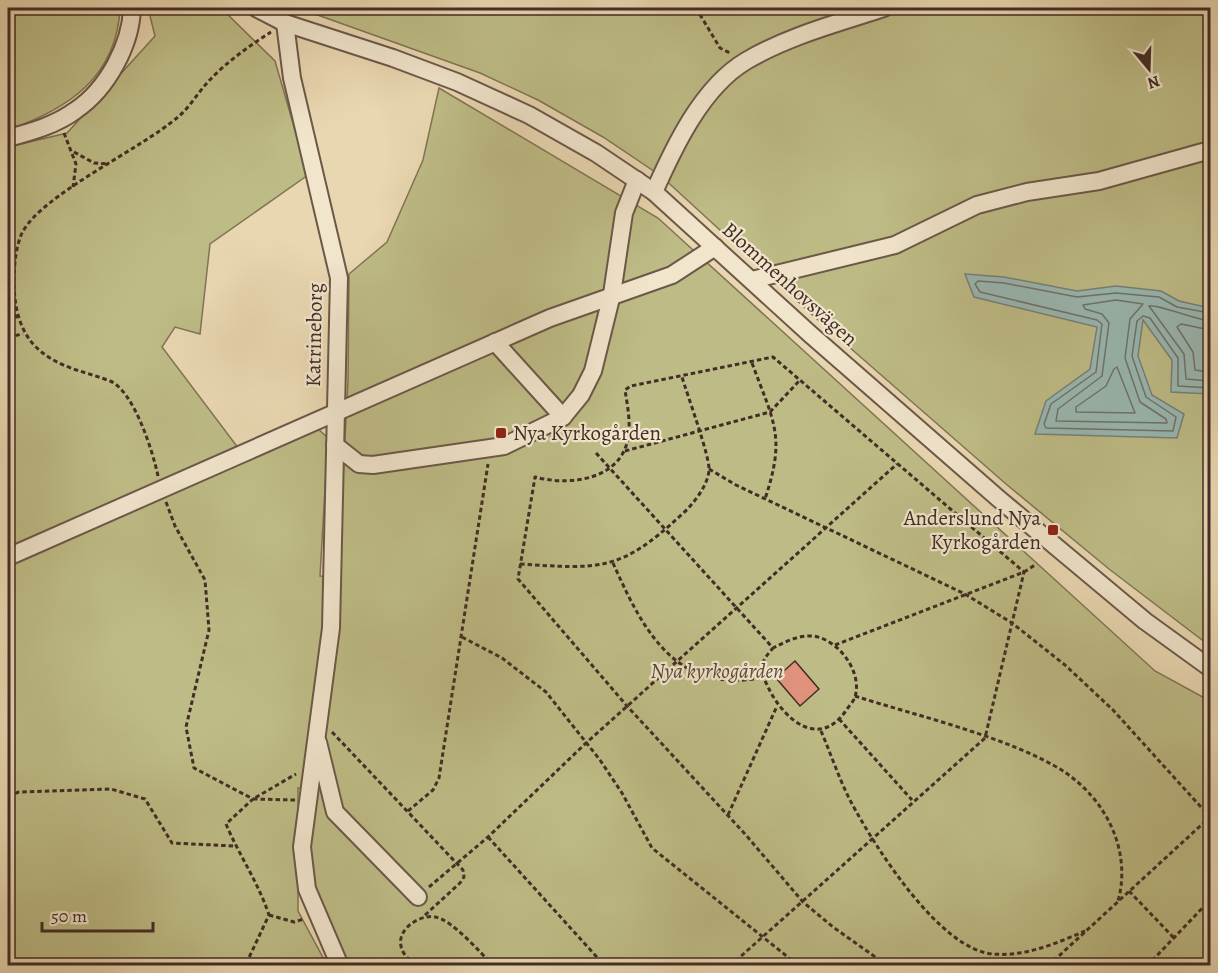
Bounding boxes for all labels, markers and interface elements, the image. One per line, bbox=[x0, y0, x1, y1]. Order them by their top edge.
north arrow bbox=[1119, 39, 1179, 99]
text: N bbox=[1144, 70, 1163, 95]
street label: Blommenhovsvägen bbox=[716, 216, 864, 352]
street label: Katrineborg bbox=[299, 282, 329, 387]
place label: Nya Kyrkogården bbox=[513, 419, 661, 447]
marker: Nya Kyrkogården bbox=[494, 426, 508, 440]
place label: Anderslund Nya Kyrkogården bbox=[903, 504, 1041, 556]
marker: Anderslund Nya Kyrkogården bbox=[1046, 523, 1060, 537]
park label: Nya kyrkogården bbox=[651, 657, 783, 685]
scale bar bbox=[42, 895, 153, 933]
text: 50 m bbox=[51, 904, 87, 928]

